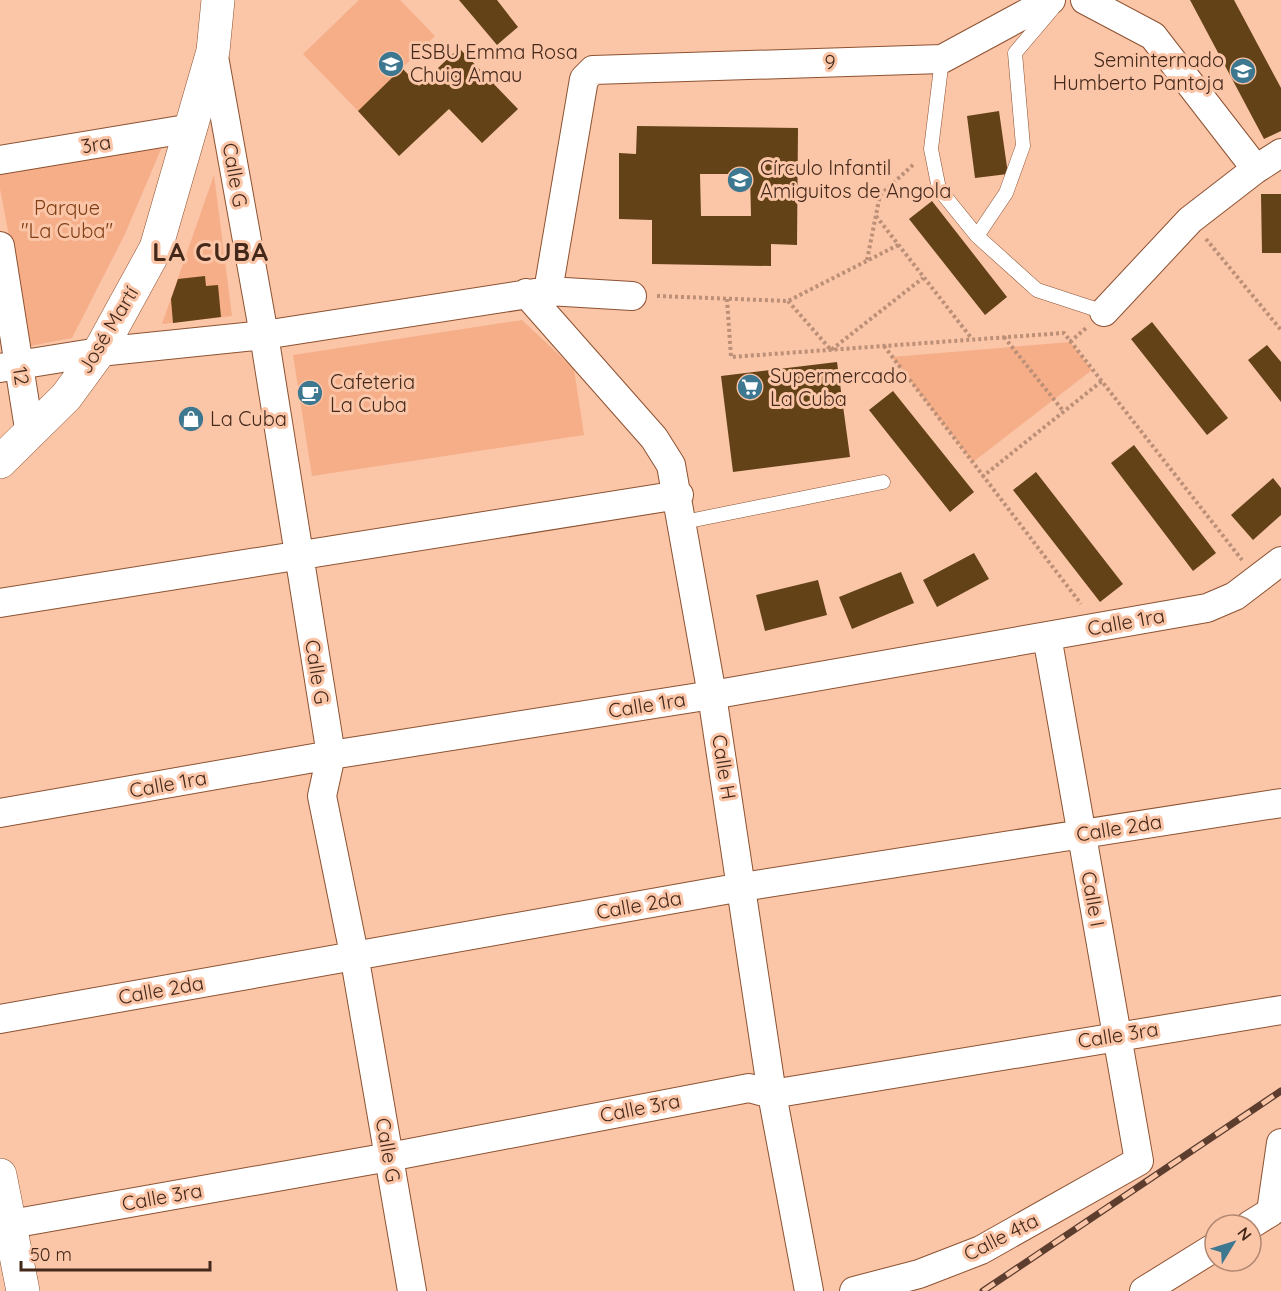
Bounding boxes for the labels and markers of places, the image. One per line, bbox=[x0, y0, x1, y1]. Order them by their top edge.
place label: ESBU Emma Rosa Chuig Amau bbox=[410, 39, 578, 87]
place label: Seminternado Humberto Pantoja bbox=[1053, 47, 1224, 95]
school or university icon: ESBU Emma Rosa Chuig Amau bbox=[376, 49, 406, 79]
school or university icon: Seminternado Humberto Pantoja bbox=[1228, 56, 1258, 86]
place label: Círculo Infantil Amiguitos de Angola bbox=[760, 155, 951, 203]
school or university icon: Círculo Infantil Amiguitos de Angola bbox=[725, 165, 755, 195]
place label: Supermercado La Cuba bbox=[770, 363, 907, 411]
place label: Cafeteria La Cuba bbox=[330, 369, 415, 417]
supermarket icon: Supermercado La Cuba bbox=[735, 372, 765, 402]
cafe icon: Cafeteria La Cuba bbox=[295, 378, 325, 408]
shop icon: La Cuba bbox=[176, 404, 206, 434]
place label: La Cuba bbox=[210, 406, 287, 431]

